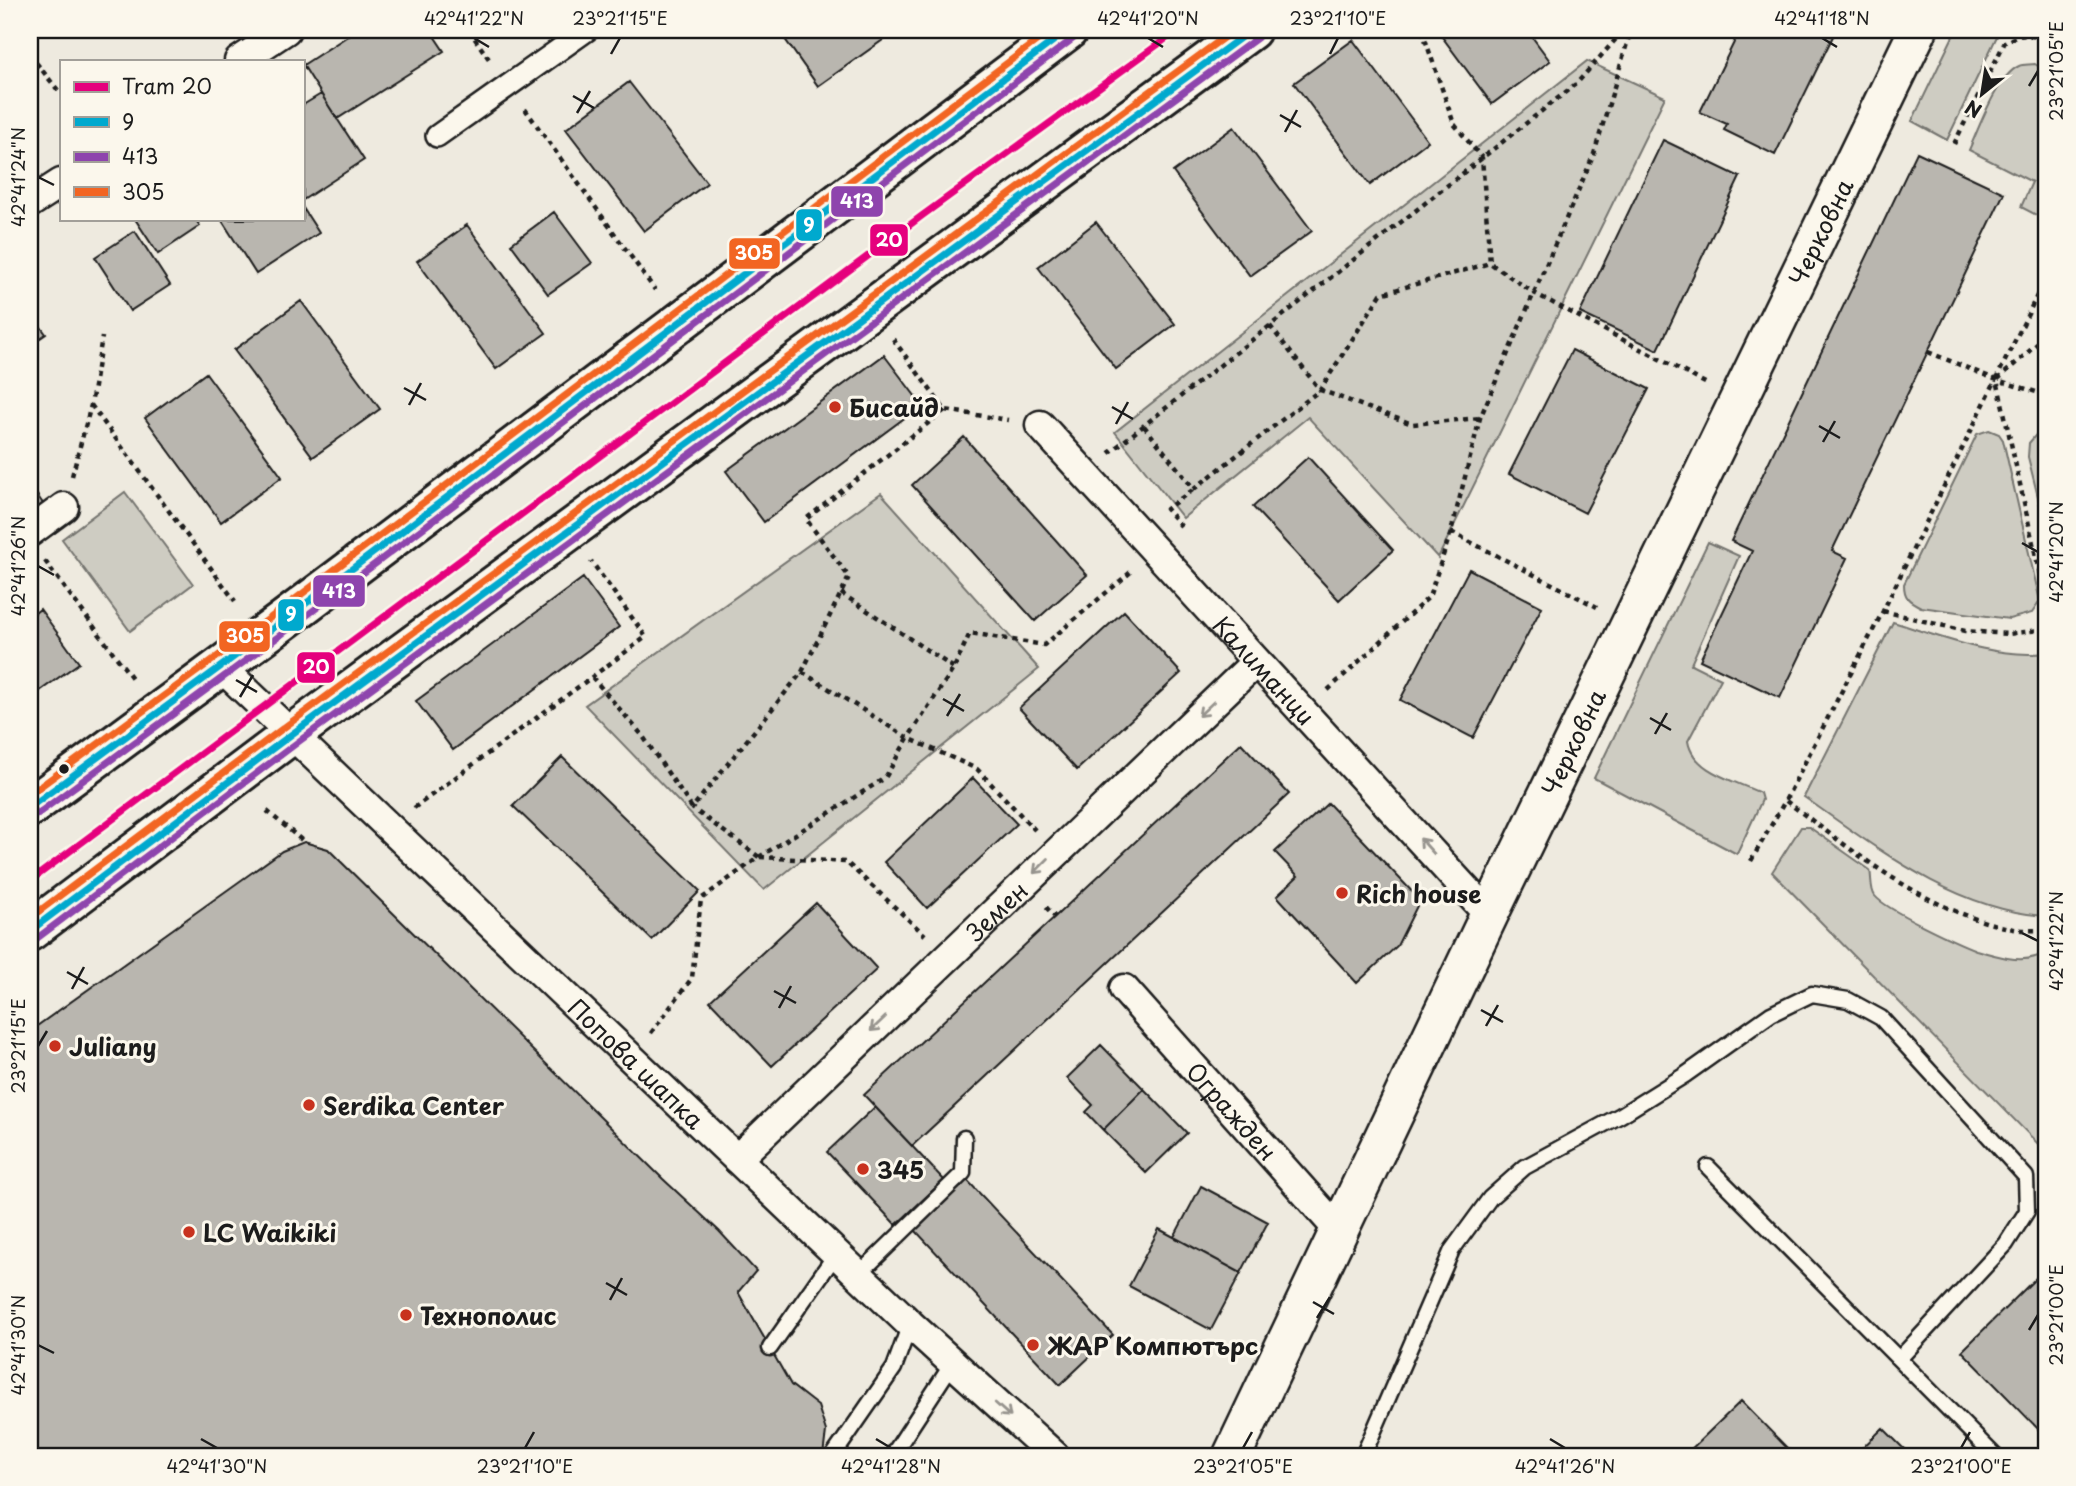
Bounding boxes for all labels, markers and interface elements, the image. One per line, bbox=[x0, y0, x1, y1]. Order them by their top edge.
text: 42°41'22"N bbox=[424, 4, 524, 31]
text: 23°21'15"E bbox=[572, 4, 668, 31]
text: 42°41'20"N bbox=[1097, 4, 1199, 31]
text: 23°21'10"E bbox=[1290, 4, 1386, 31]
text: 42°41'18"N bbox=[1774, 4, 1870, 31]
text: 23°21'05"E bbox=[2042, 21, 2069, 121]
legend bbox=[60, 60, 304, 220]
north arrow bbox=[1946, 60, 2016, 130]
text: Tram 20 bbox=[122, 69, 212, 101]
text: N bbox=[1959, 94, 1987, 125]
text: 9 bbox=[122, 105, 134, 137]
text: 42°41'24"N bbox=[4, 127, 31, 227]
text: 413 bbox=[122, 139, 158, 171]
street label: Черковна bbox=[1779, 172, 1861, 292]
text: 305 bbox=[122, 175, 165, 207]
line badge: 413 bbox=[830, 185, 884, 218]
text: 413 bbox=[840, 186, 874, 214]
line badge: 9 bbox=[795, 208, 823, 242]
text: 9 bbox=[803, 210, 815, 238]
line badge: 20 bbox=[869, 223, 909, 257]
text: 20 bbox=[875, 225, 903, 253]
line badge: 305 bbox=[728, 237, 781, 270]
text: 305 bbox=[735, 238, 773, 266]
place label: Бисайд bbox=[849, 389, 939, 425]
marker: Бисайд bbox=[827, 399, 843, 415]
text: 42°41'20"N bbox=[2042, 501, 2069, 603]
text: 42°41'26"N bbox=[4, 516, 31, 616]
line badge: 413 bbox=[312, 574, 366, 608]
text: 413 bbox=[322, 576, 356, 604]
line badge: 9 bbox=[277, 598, 305, 632]
text: 9 bbox=[285, 599, 297, 627]
street label: Калиманци bbox=[1205, 607, 1324, 732]
line badge: 305 bbox=[218, 620, 271, 653]
text: 305 bbox=[226, 621, 264, 649]
line badge: 20 bbox=[296, 651, 336, 684]
text: 20 bbox=[302, 652, 330, 680]
street label: Черковна bbox=[1531, 683, 1614, 802]
one-way arrow bbox=[1198, 701, 1215, 718]
unlabelled marker bbox=[57, 762, 71, 776]
one-way arrow bbox=[1419, 837, 1435, 855]
one-way arrow bbox=[1033, 857, 1050, 874]
street label: Земен bbox=[957, 872, 1035, 949]
place label: Rich house bbox=[1356, 875, 1481, 911]
marker: Rich house bbox=[1334, 885, 1350, 901]
text: 42°41'22"N bbox=[2042, 891, 2069, 991]
street label: Попова шапка bbox=[560, 989, 712, 1137]
text: 23°21'15"E bbox=[4, 998, 31, 1094]
one-way arrow bbox=[869, 1016, 887, 1032]
place label: Juliany bbox=[69, 1028, 157, 1064]
marker: Juliany bbox=[47, 1038, 63, 1054]
street label: Огражден bbox=[1179, 1054, 1286, 1168]
place label: Serdika Center bbox=[323, 1087, 505, 1123]
marker: Serdika Center bbox=[301, 1097, 317, 1113]
place label: 345 bbox=[877, 1151, 924, 1187]
marker: 345 bbox=[855, 1161, 871, 1177]
place label: LC Waikiki bbox=[203, 1214, 336, 1250]
marker: LC Waikiki bbox=[181, 1224, 197, 1240]
text: 23°21'00"E bbox=[2042, 1264, 2069, 1366]
text: 42°41'30"N bbox=[4, 1295, 31, 1395]
place label: Технополис bbox=[420, 1297, 557, 1333]
marker: Технополис bbox=[398, 1307, 414, 1323]
place label: ЖАР Компютърс bbox=[1047, 1327, 1258, 1363]
marker: ЖАР Компютърс bbox=[1025, 1337, 1041, 1353]
one-way arrow bbox=[994, 1402, 1012, 1418]
text: 42°41'30"N bbox=[167, 1452, 267, 1479]
text: 23°21'10"E bbox=[477, 1452, 573, 1479]
text: 42°41'28"N bbox=[841, 1452, 941, 1479]
text: 23°21'05"E bbox=[1193, 1452, 1293, 1479]
text: 42°41'26"N bbox=[1515, 1452, 1615, 1479]
text: 23°21'00"E bbox=[1910, 1452, 2012, 1479]

